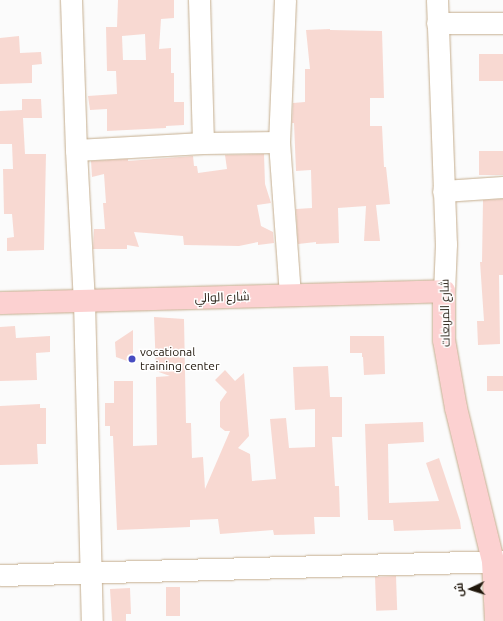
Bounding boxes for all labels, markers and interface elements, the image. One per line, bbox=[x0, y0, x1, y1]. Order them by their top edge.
street label: شارع المربعات bbox=[437, 279, 453, 347]
street label: شارع الوالي bbox=[194, 289, 250, 305]
place label: vocational training center bbox=[140, 345, 219, 373]
marker: vocational training center bbox=[127, 354, 137, 364]
north arrow bbox=[451, 569, 491, 609]
text: ش bbox=[453, 582, 466, 597]

